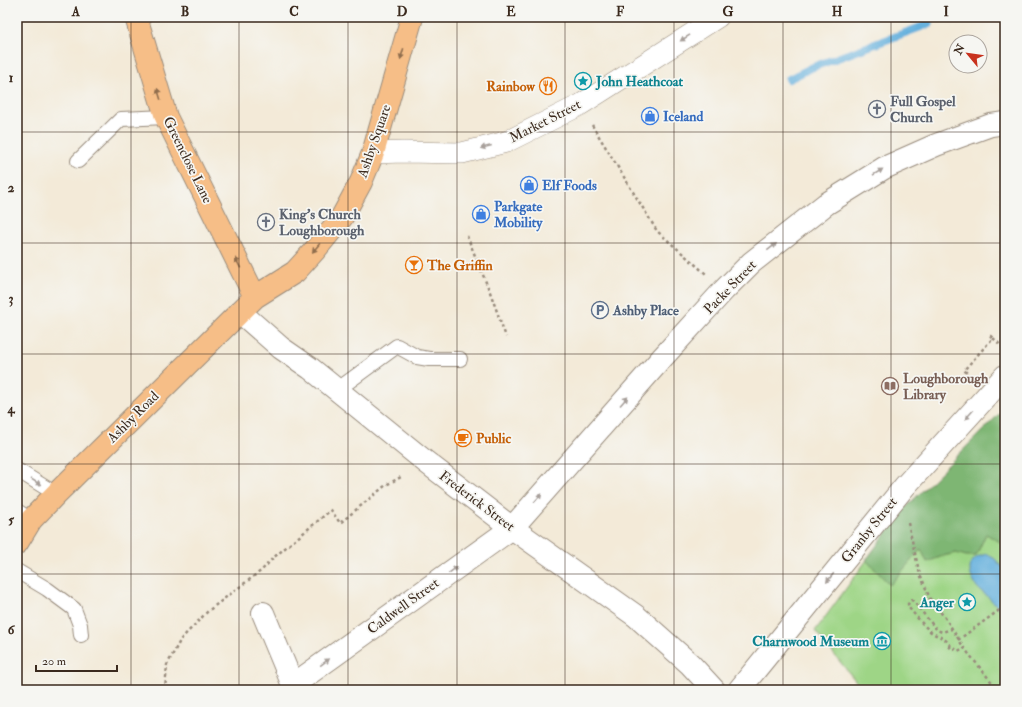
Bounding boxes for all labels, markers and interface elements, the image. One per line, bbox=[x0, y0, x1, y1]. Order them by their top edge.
text: A bbox=[71, 4, 81, 20]
text: B bbox=[181, 4, 189, 20]
text: C bbox=[289, 4, 299, 20]
text: D bbox=[397, 4, 408, 20]
text: E bbox=[506, 4, 516, 20]
text: F bbox=[616, 4, 625, 20]
text: G bbox=[723, 4, 734, 20]
text: H bbox=[832, 4, 843, 20]
text: I bbox=[943, 4, 949, 20]
one-way arrow bbox=[680, 34, 690, 42]
north arrow bbox=[948, 34, 988, 74]
text: N bbox=[951, 41, 968, 58]
one-way arrow bbox=[399, 49, 405, 61]
text: 1 bbox=[9, 70, 14, 86]
place icon: John Heathcoat bbox=[573, 71, 593, 91]
place label: John Heathcoat bbox=[595, 73, 683, 91]
restaurant icon: Rainbow bbox=[538, 76, 558, 96]
place label: Rainbow bbox=[486, 78, 536, 95]
one-way arrow bbox=[156, 88, 162, 100]
place label: Full Gospel Church bbox=[890, 93, 956, 126]
street label: Market Street bbox=[506, 96, 584, 146]
church icon: Full Gospel Church bbox=[867, 99, 887, 119]
street label: Ashby Square bbox=[353, 102, 395, 181]
shop icon: Iceland bbox=[640, 106, 660, 126]
place label: Iceland bbox=[663, 108, 704, 125]
street label: Greenclose Lane bbox=[160, 114, 216, 206]
one-way arrow bbox=[480, 144, 492, 150]
one-way arrow bbox=[873, 168, 883, 176]
shop icon: Elf Foods bbox=[519, 175, 539, 195]
place label: Elf Foods bbox=[542, 177, 597, 194]
text: 2 bbox=[8, 180, 15, 196]
place label: Parkgate Mobility bbox=[493, 198, 543, 232]
shop icon: Parkgate Mobility bbox=[471, 204, 491, 224]
place label: King's Church Loughborough bbox=[279, 206, 365, 240]
church icon: King's Church Loughborough bbox=[256, 212, 276, 232]
one-way arrow bbox=[312, 243, 321, 254]
one-way arrow bbox=[766, 243, 777, 251]
bar icon: The Griffin bbox=[404, 255, 424, 275]
street label: Packe Street bbox=[700, 256, 760, 317]
one-way arrow bbox=[235, 257, 241, 268]
place label: The Griffin bbox=[426, 257, 494, 274]
text: 3 bbox=[9, 291, 14, 307]
parking icon: Ashby Place bbox=[590, 300, 610, 320]
place label: Ashby Place bbox=[612, 302, 679, 320]
place label: Loughborough Library bbox=[903, 370, 989, 404]
library icon: Loughborough Library bbox=[880, 376, 900, 396]
street label: Ashby Road bbox=[103, 388, 163, 448]
one-way arrow bbox=[620, 396, 629, 407]
text: 4 bbox=[6, 401, 15, 417]
one-way arrow bbox=[965, 410, 974, 420]
cafe icon: Public bbox=[453, 428, 473, 448]
place label: Public bbox=[476, 430, 511, 447]
street label: Frederick Street bbox=[436, 467, 518, 535]
one-way arrow bbox=[31, 478, 42, 486]
one-way arrow bbox=[533, 493, 542, 504]
street label: Granby Street bbox=[837, 493, 902, 567]
text: 5 bbox=[8, 512, 14, 528]
one-way arrow bbox=[448, 566, 458, 574]
one-way arrow bbox=[826, 572, 835, 583]
street label: Caldwell Street bbox=[364, 574, 443, 638]
place icon: Anger bbox=[957, 592, 977, 612]
place label: Anger bbox=[919, 594, 955, 612]
text: 6 bbox=[8, 622, 16, 638]
museum icon: Charnwood Museum bbox=[872, 631, 892, 651]
place label: Charnwood Museum bbox=[752, 633, 869, 650]
scale bar bbox=[36, 647, 117, 673]
text: 20 m bbox=[42, 654, 67, 669]
one-way arrow bbox=[320, 658, 330, 666]

